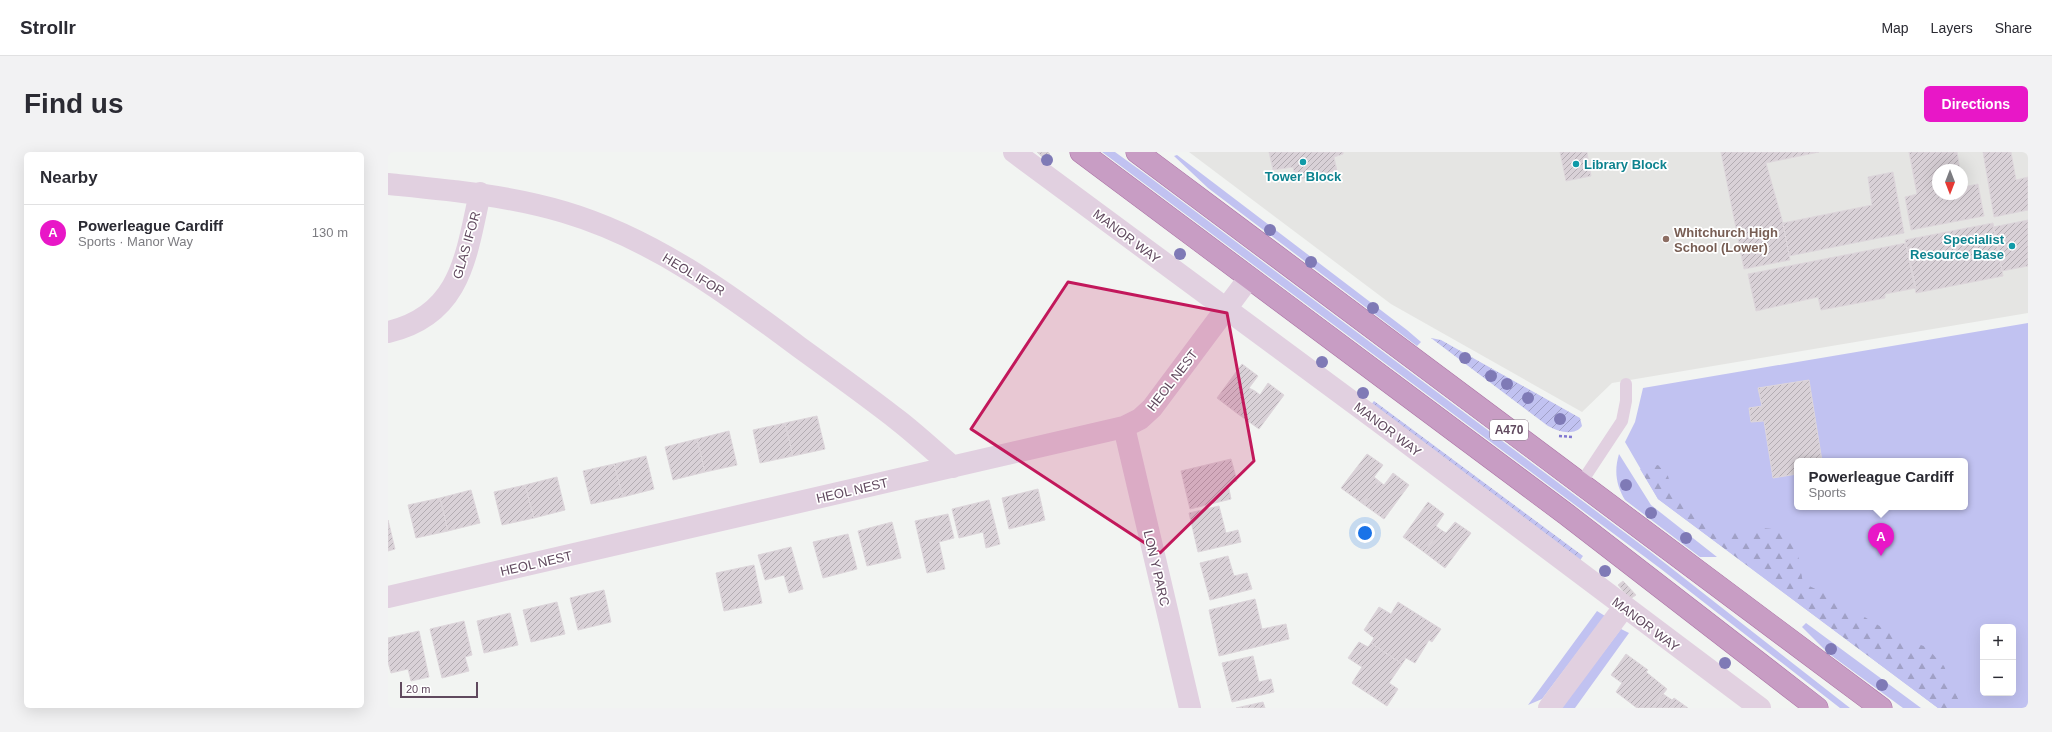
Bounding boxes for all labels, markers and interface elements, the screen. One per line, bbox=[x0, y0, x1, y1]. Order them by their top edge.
text: Strollr bbox=[20, 17, 76, 38]
text: Map bbox=[1881, 20, 1909, 36]
text: Layers bbox=[1931, 20, 1973, 36]
text: Share bbox=[1995, 20, 2032, 36]
button: Directions bbox=[1924, 86, 2028, 122]
text: Find us bbox=[24, 88, 124, 119]
marker: Tower Block bbox=[1298, 157, 1308, 167]
place label: Library Block bbox=[1584, 157, 1668, 172]
marker: Library Block bbox=[1571, 159, 1581, 169]
north arrow bbox=[1932, 164, 1968, 200]
text: Nearby bbox=[40, 168, 98, 187]
place label: Tower Block bbox=[1265, 169, 1342, 184]
street label: MANOR WAY bbox=[1090, 206, 1163, 267]
street label: GLAS IFOR bbox=[450, 210, 483, 281]
text: Powerleague Cardiff bbox=[78, 217, 223, 234]
text: A bbox=[48, 225, 58, 240]
text: 130 m bbox=[312, 225, 348, 240]
place label: Whitchurch High School (Lower) bbox=[1674, 225, 1778, 255]
place label: Specialist Resource Base bbox=[1910, 232, 2005, 262]
text: Sports · Manor Way bbox=[78, 234, 193, 249]
marker: Whitchurch High School (Lower) bbox=[1661, 234, 1671, 244]
marker: Specialist Resource Base bbox=[2007, 241, 2017, 251]
street label: HEOL IFOR bbox=[660, 250, 727, 299]
street label: HEOL NEST bbox=[1144, 347, 1201, 414]
street label: MANOR WAY bbox=[1351, 399, 1424, 460]
road number: A470 bbox=[1490, 420, 1528, 440]
popup bbox=[1794, 458, 1968, 510]
text: Powerleague Cardiff bbox=[1808, 468, 1954, 485]
street label: HEOL NEST bbox=[815, 475, 890, 506]
text: Sports bbox=[1808, 485, 1846, 500]
your location bbox=[1355, 523, 1375, 543]
pin: A bbox=[1868, 523, 1894, 556]
street label: LON Y PARC bbox=[1141, 529, 1173, 607]
street label: HEOL NEST bbox=[499, 548, 574, 579]
street label: MANOR WAY bbox=[1609, 594, 1682, 655]
map controls bbox=[1980, 624, 2016, 696]
button: + bbox=[1980, 624, 2016, 660]
button: − bbox=[1980, 660, 2016, 696]
scale bar bbox=[400, 680, 478, 699]
text: 20 m bbox=[406, 683, 430, 695]

